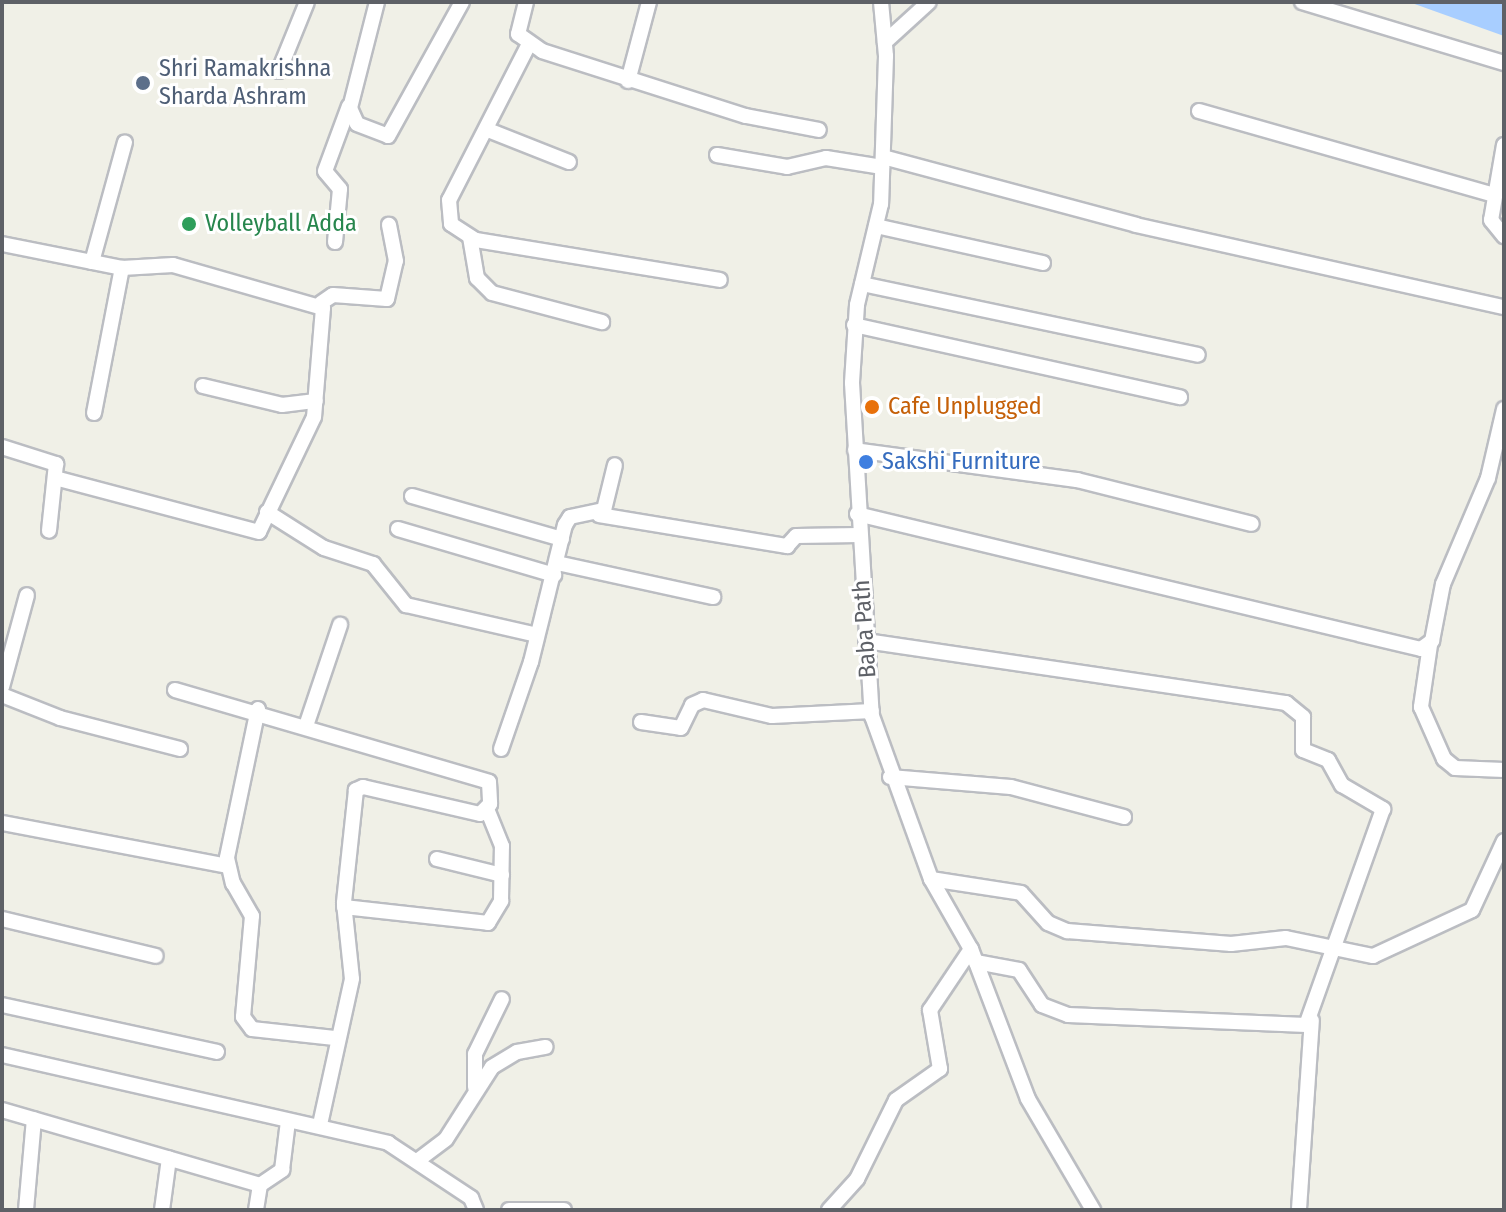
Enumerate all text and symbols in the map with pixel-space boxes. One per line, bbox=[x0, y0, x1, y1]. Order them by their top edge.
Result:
place label: Shri Ramakrishna Sharda Ashram bbox=[159, 55, 331, 111]
marker: Shri Ramakrishna Sharda Ashram bbox=[134, 74, 152, 92]
place label: Volleyball Adda bbox=[205, 210, 357, 238]
marker: Volleyball Adda bbox=[180, 215, 198, 233]
place label: Cafe Unplugged bbox=[888, 393, 1042, 421]
marker: Cafe Unplugged bbox=[863, 398, 881, 416]
place label: Sakshi Furniture bbox=[882, 448, 1041, 476]
marker: Sakshi Furniture bbox=[857, 453, 875, 471]
street label: Baba Path bbox=[847, 579, 883, 679]

